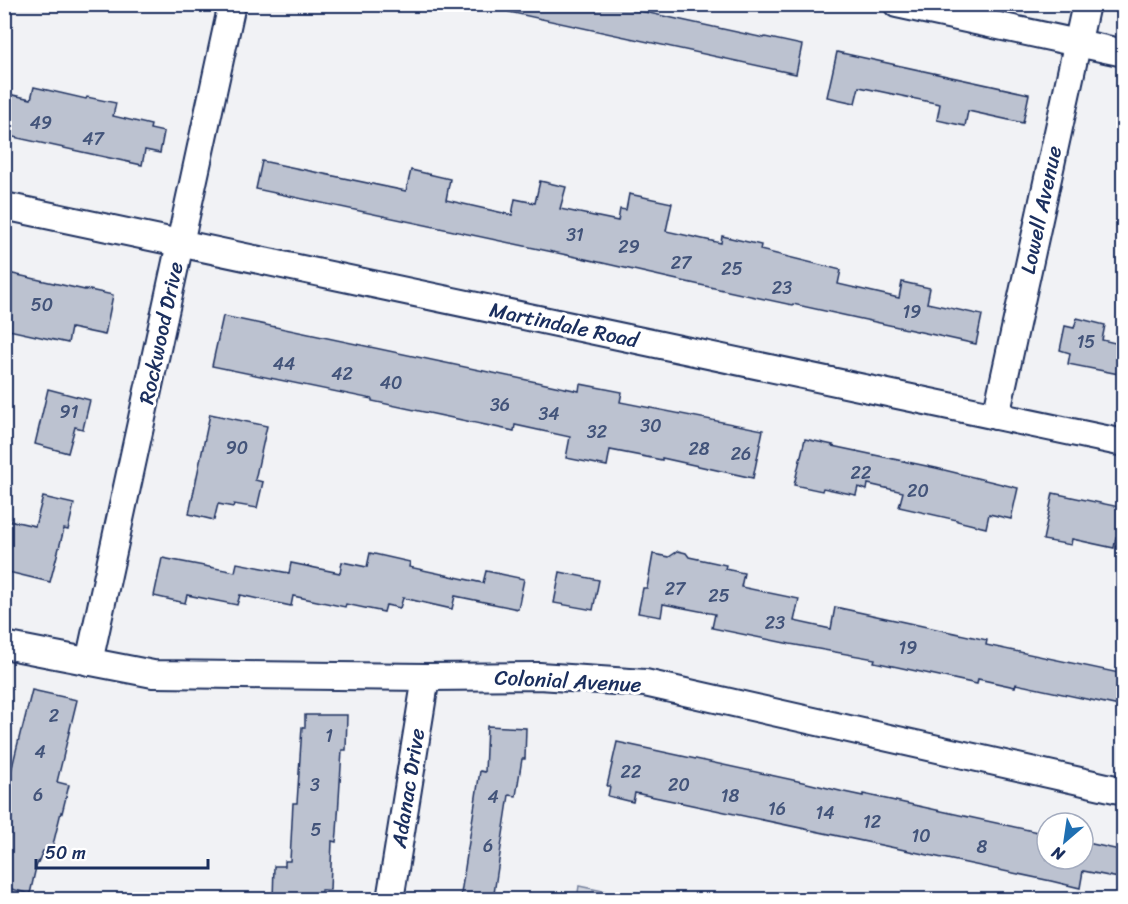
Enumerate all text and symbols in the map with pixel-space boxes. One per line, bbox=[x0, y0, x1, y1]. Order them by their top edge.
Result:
house number: 49 bbox=[30, 107, 52, 139]
house number: 47 bbox=[82, 123, 105, 155]
street label: Lowell Avenue bbox=[1009, 142, 1073, 278]
house number: 31 bbox=[566, 219, 584, 251]
house number: 29 bbox=[618, 231, 640, 263]
house number: 27 bbox=[671, 247, 693, 279]
house number: 25 bbox=[721, 253, 743, 285]
street label: Rockwood Drive bbox=[127, 258, 195, 408]
house number: 23 bbox=[772, 272, 792, 304]
house number: 50 bbox=[31, 289, 53, 321]
street label: Martindale Road bbox=[486, 291, 644, 360]
house number: 19 bbox=[903, 296, 921, 328]
house number: 15 bbox=[1077, 326, 1095, 358]
house number: 44 bbox=[273, 348, 295, 380]
house number: 42 bbox=[331, 358, 353, 390]
house number: 40 bbox=[380, 367, 402, 399]
house number: 36 bbox=[490, 389, 510, 421]
house number: 91 bbox=[60, 396, 79, 428]
house number: 34 bbox=[538, 398, 560, 430]
house number: 30 bbox=[640, 410, 662, 442]
house number: 32 bbox=[587, 416, 607, 448]
house number: 90 bbox=[226, 432, 248, 464]
house number: 28 bbox=[688, 433, 710, 465]
house number: 26 bbox=[731, 438, 751, 470]
house number: 22 bbox=[851, 457, 871, 489]
house number: 20 bbox=[907, 475, 929, 507]
house number: 27 bbox=[665, 573, 687, 605]
house number: 25 bbox=[708, 580, 730, 612]
house number: 23 bbox=[765, 607, 785, 639]
house number: 19 bbox=[899, 632, 917, 664]
street label: Colonial Avenue bbox=[493, 658, 643, 704]
house number: 2 bbox=[49, 700, 59, 732]
house number: 1 bbox=[325, 720, 333, 752]
street label: Adanac Drive bbox=[380, 725, 436, 852]
house number: 4 bbox=[34, 736, 46, 768]
house number: 22 bbox=[621, 756, 641, 788]
house number: 3 bbox=[310, 769, 320, 801]
house number: 20 bbox=[668, 769, 690, 801]
house number: 6 bbox=[33, 779, 43, 811]
house number: 18 bbox=[721, 780, 739, 812]
house number: 4 bbox=[487, 781, 499, 813]
house number: 16 bbox=[768, 793, 786, 825]
house number: 14 bbox=[816, 797, 834, 829]
house number: 12 bbox=[863, 806, 881, 838]
north arrow bbox=[1035, 811, 1095, 871]
house number: 5 bbox=[311, 814, 322, 846]
house number: 10 bbox=[911, 820, 931, 852]
house number: 6 bbox=[483, 830, 493, 862]
house number: 8 bbox=[977, 831, 988, 863]
scale bar bbox=[36, 832, 208, 870]
text: 50 m bbox=[45, 837, 86, 869]
text: N bbox=[1045, 838, 1071, 870]

